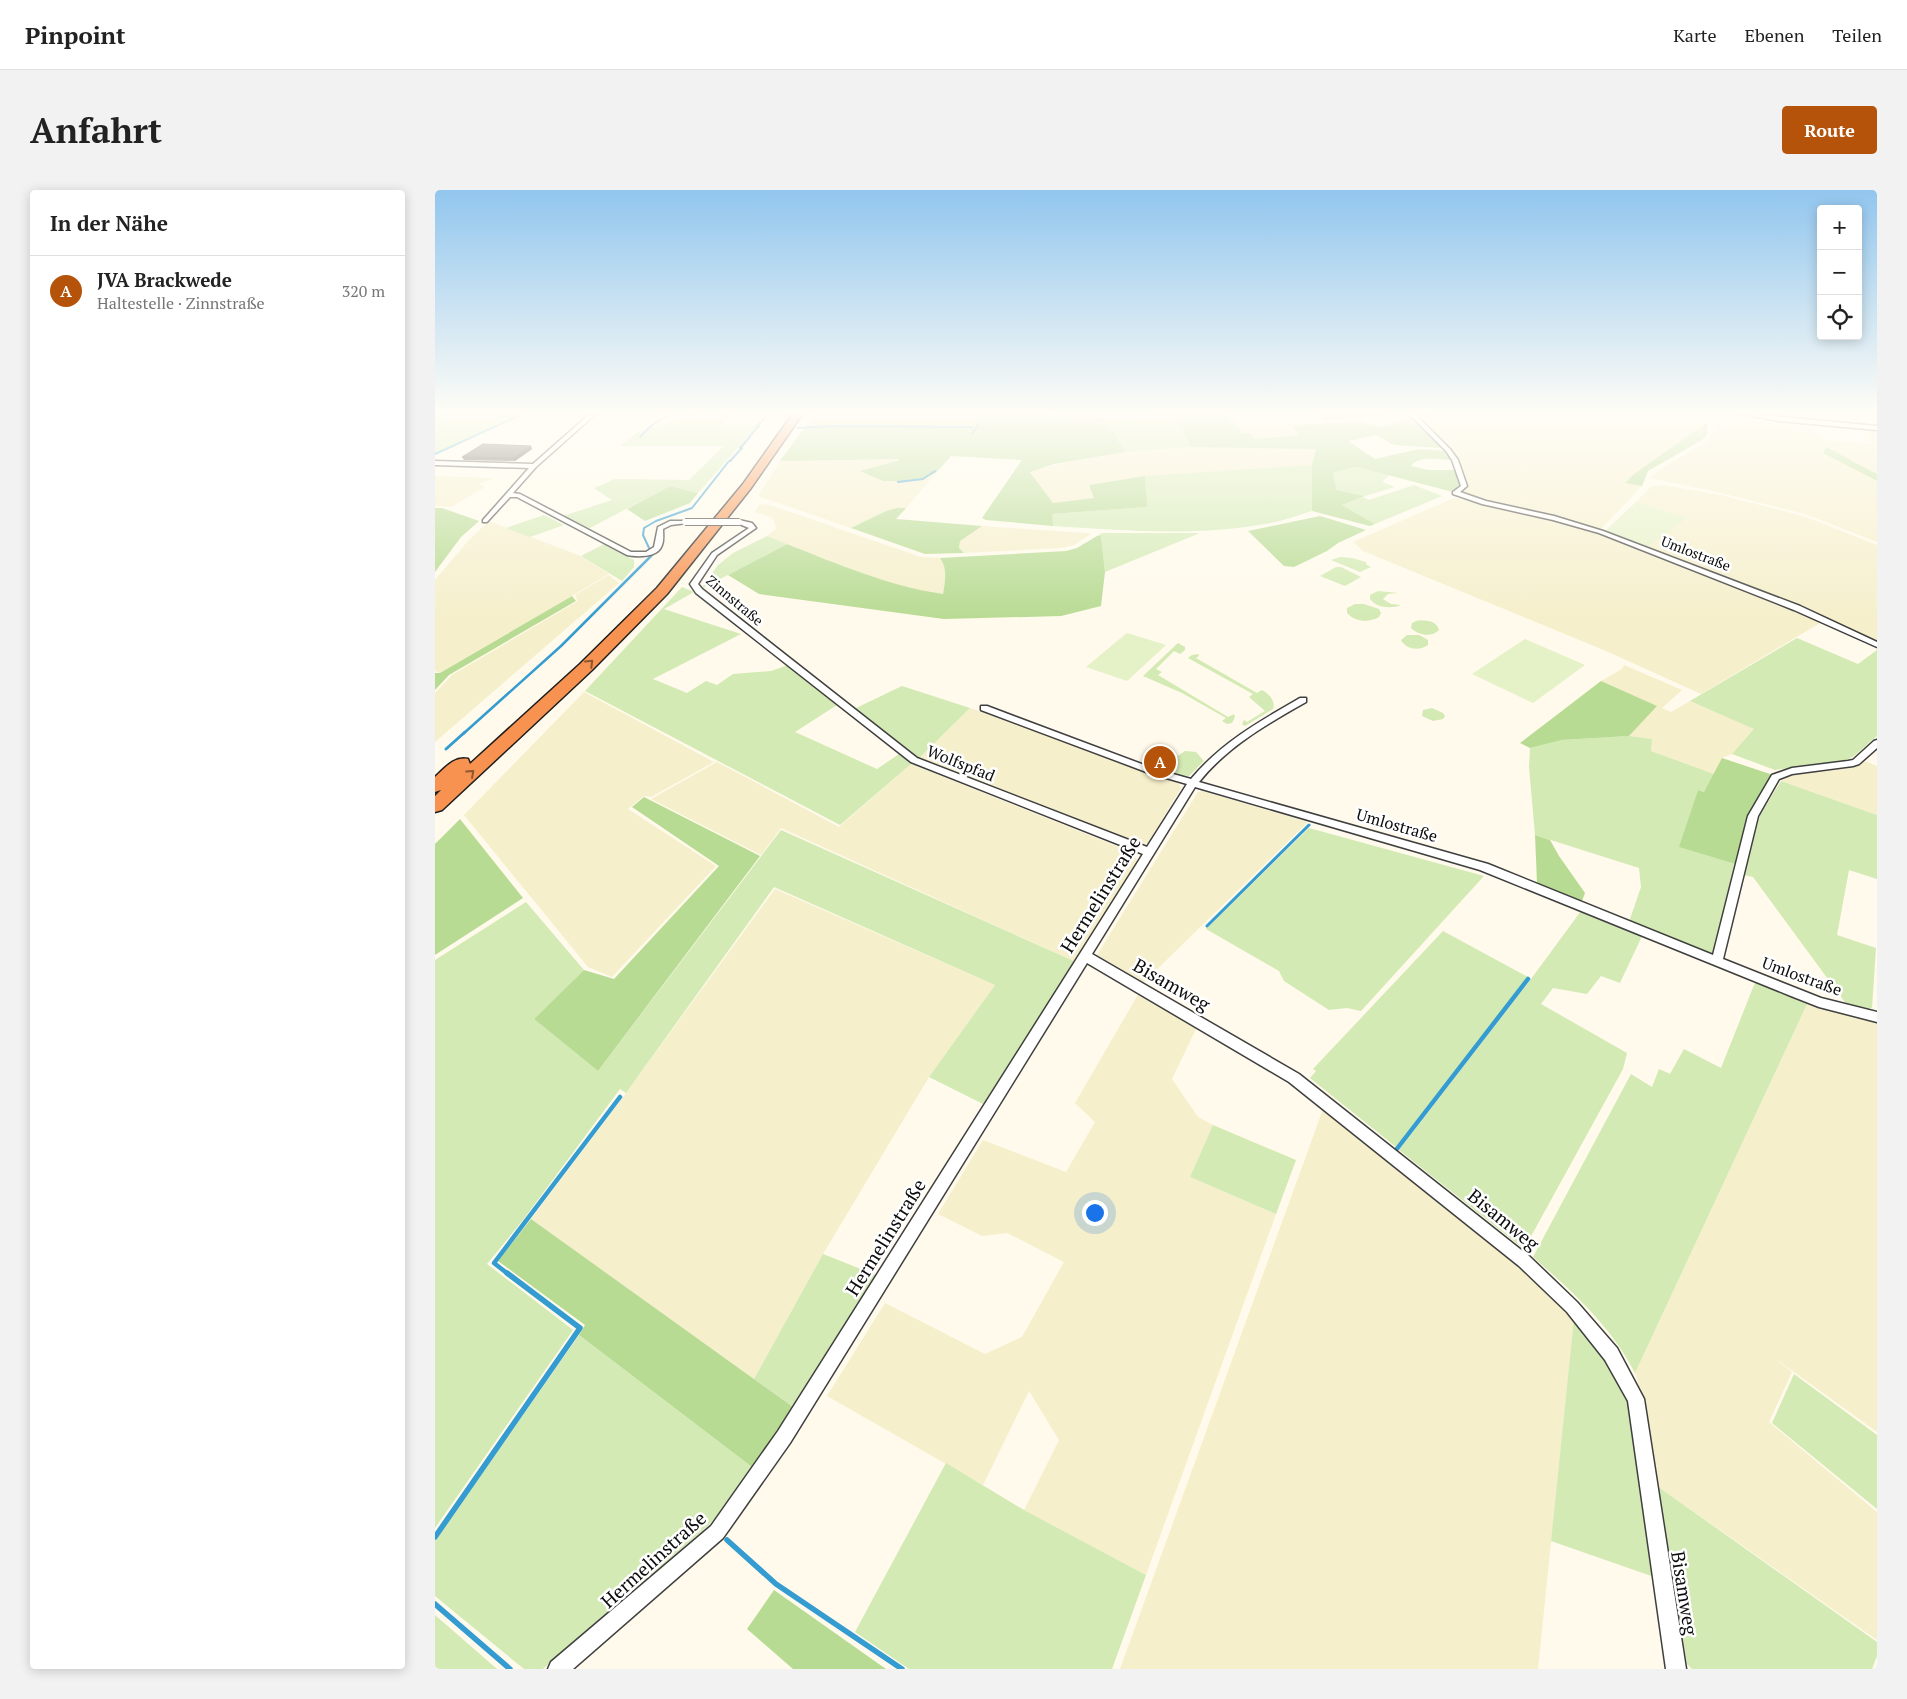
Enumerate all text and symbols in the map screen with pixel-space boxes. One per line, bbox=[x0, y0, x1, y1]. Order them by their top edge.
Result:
text: Pinpoint bbox=[25, 19, 126, 51]
text: Karte bbox=[1673, 23, 1717, 47]
text: Ebenen bbox=[1745, 23, 1804, 47]
text: Teilen bbox=[1832, 23, 1882, 47]
button: Route bbox=[1782, 106, 1877, 154]
text: Anfahrt bbox=[30, 107, 162, 153]
map controls bbox=[1817, 205, 1862, 340]
button: + bbox=[1817, 205, 1862, 250]
text: In der Nähe bbox=[50, 209, 168, 237]
button: − bbox=[1817, 250, 1862, 295]
text: JVA Brackwede bbox=[97, 267, 232, 292]
text: A bbox=[60, 280, 72, 302]
text: 320 m bbox=[342, 280, 385, 302]
text: Haltestelle · Zinnstraße bbox=[97, 292, 265, 314]
button: locate bbox=[1817, 295, 1862, 340]
street label: Umlostraße bbox=[1658, 531, 1734, 575]
street label: Zinnstraße bbox=[702, 571, 768, 629]
one-way arrow bbox=[585, 659, 594, 668]
street label: Wolfspfad bbox=[924, 739, 998, 787]
pin: A bbox=[1144, 743, 1176, 781]
one-way arrow bbox=[466, 770, 475, 779]
street label: Umlostraße bbox=[1354, 803, 1440, 847]
street label: Hermelinstraße bbox=[1054, 831, 1146, 957]
street label: Umlostraße bbox=[1759, 951, 1845, 1001]
street label: Bisamweg bbox=[1129, 952, 1216, 1017]
street label: Hermelinstraße bbox=[839, 1174, 931, 1300]
street label: Bisamweg bbox=[1463, 1183, 1546, 1256]
your location bbox=[1082, 1200, 1108, 1226]
street label: Hermelinstraße bbox=[595, 1505, 711, 1613]
street label: Bisamweg bbox=[1666, 1549, 1704, 1638]

